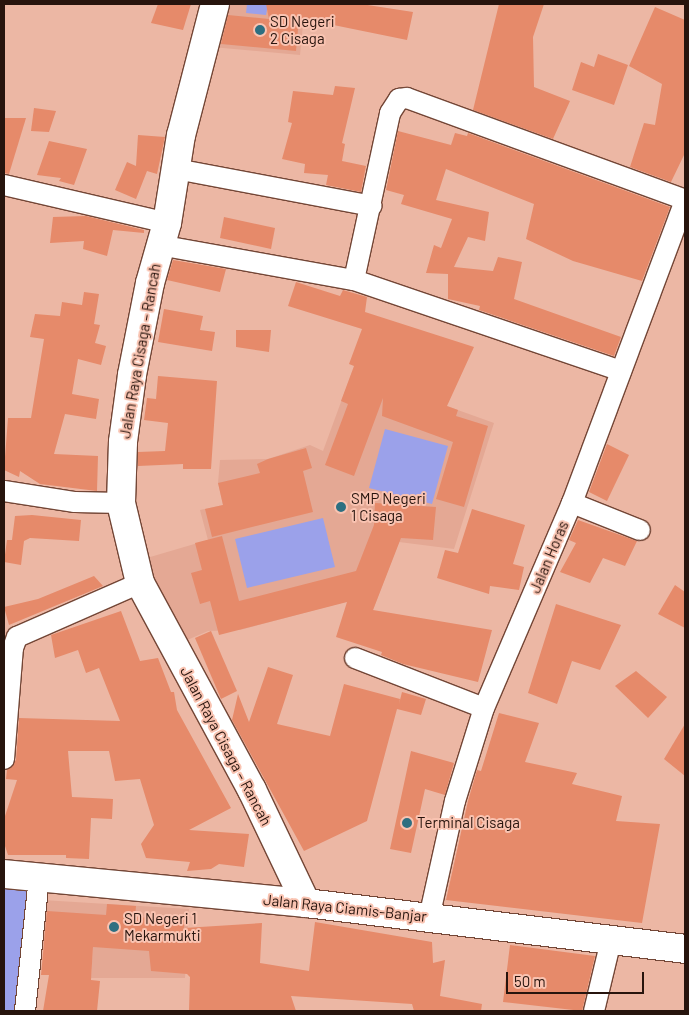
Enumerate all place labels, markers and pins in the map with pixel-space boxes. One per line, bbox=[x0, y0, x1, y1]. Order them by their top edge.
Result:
place label: SD Negeri 2 Cisaga bbox=[270, 12, 334, 47]
marker: SD Negeri 2 Cisaga bbox=[254, 24, 266, 36]
place label: SMP Negeri 1 Cisaga bbox=[351, 489, 426, 524]
marker: SMP Negeri 1 Cisaga bbox=[335, 501, 347, 513]
place label: Terminal Cisaga bbox=[417, 814, 520, 832]
marker: Terminal Cisaga bbox=[401, 817, 413, 829]
place label: SD Negeri 1 Mekarmukti bbox=[124, 909, 200, 944]
marker: SD Negeri 1 Mekarmukti bbox=[108, 921, 120, 933]

